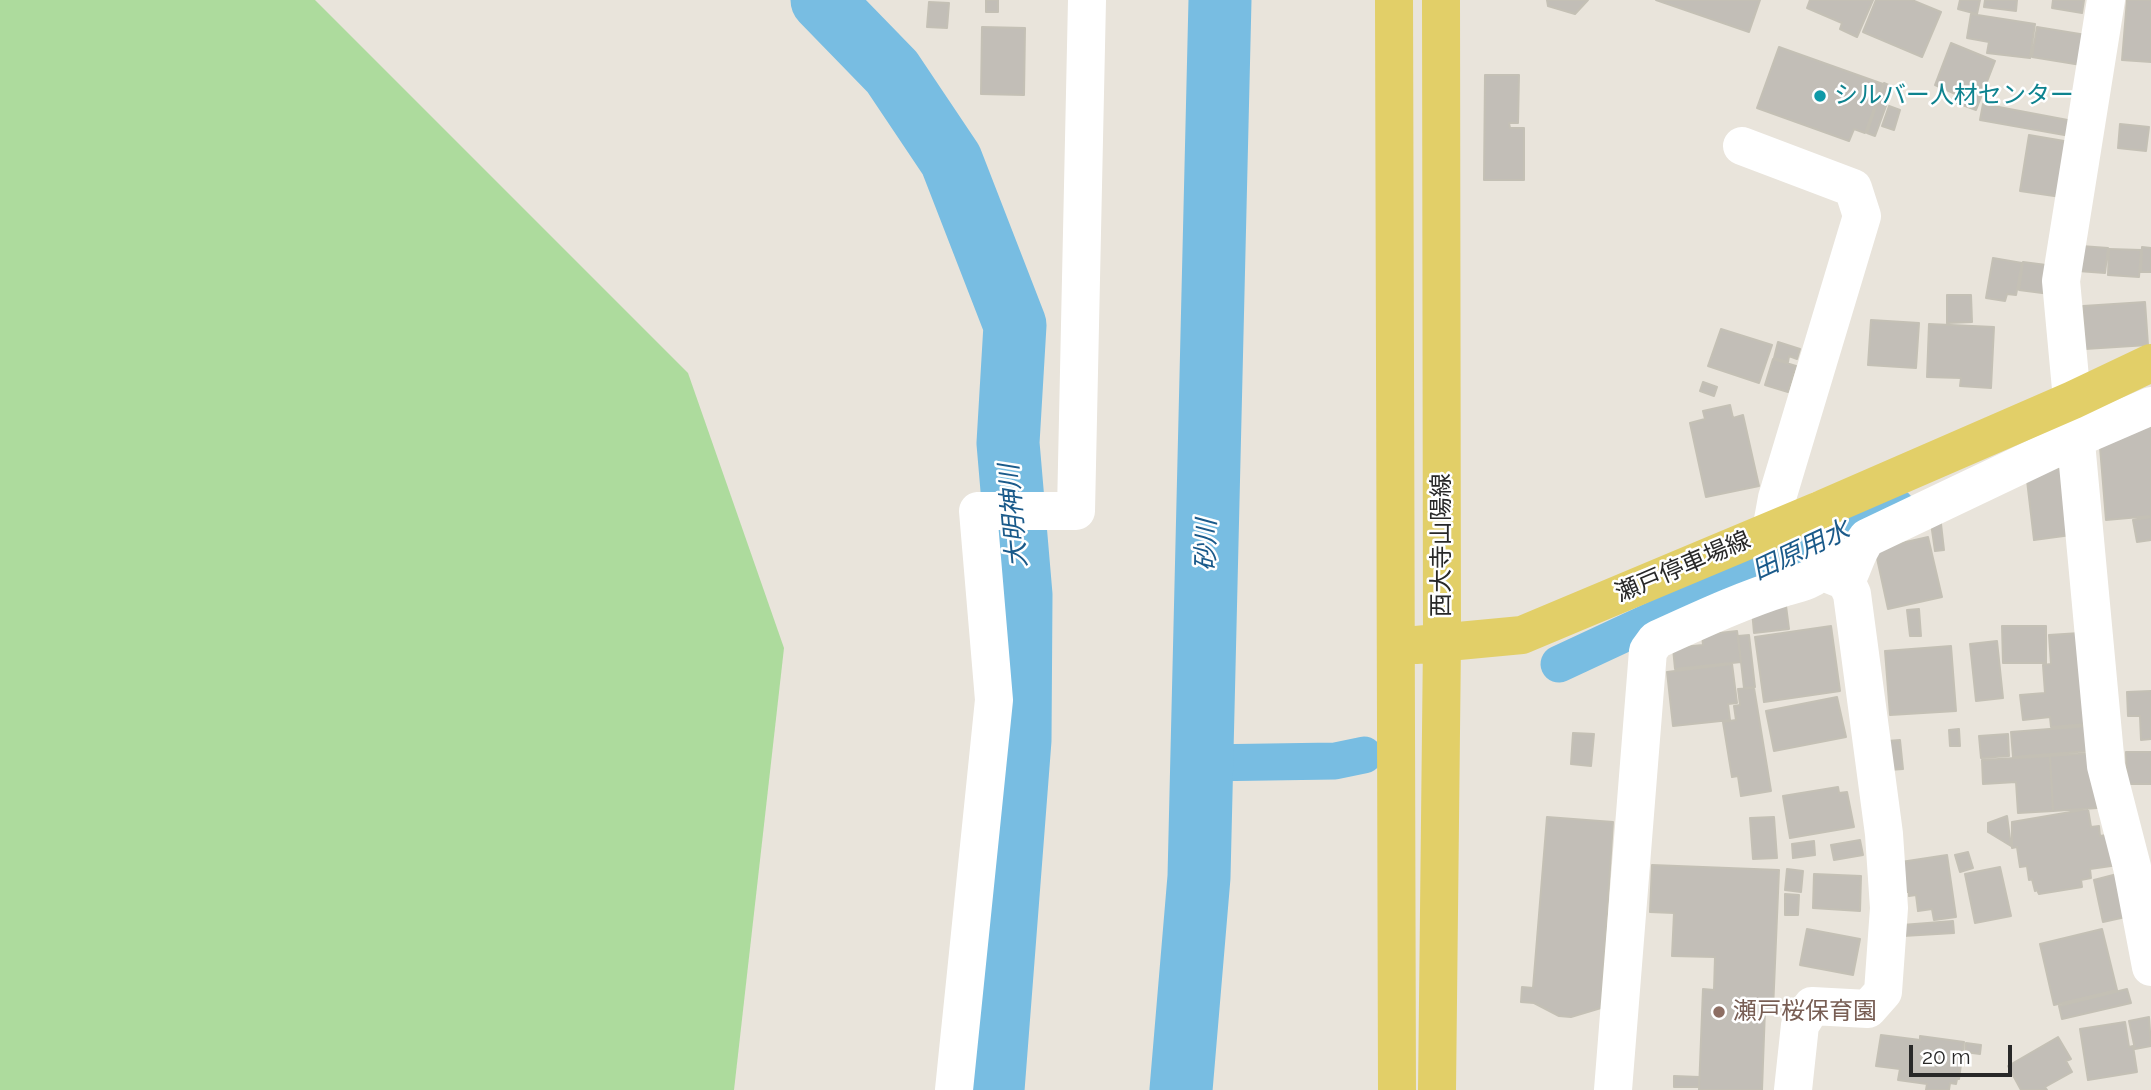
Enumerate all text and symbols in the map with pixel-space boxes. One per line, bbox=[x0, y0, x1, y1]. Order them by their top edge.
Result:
place label: シルバー人材センター bbox=[1834, 82, 2074, 110]
marker: シルバー人材センター bbox=[1812, 88, 1828, 104]
water label: 大明神川 bbox=[994, 463, 1034, 569]
street label: 西大寺山陽線 bbox=[1428, 473, 1456, 617]
water label: 田原用水 bbox=[1747, 515, 1855, 587]
water label: 砂川 bbox=[1191, 519, 1223, 571]
street label: 瀬戸停車場線 bbox=[1611, 526, 1755, 608]
place label: 瀬戸桜保育園 bbox=[1733, 998, 1877, 1026]
marker: 瀬戸桜保育園 bbox=[1711, 1004, 1727, 1020]
scale bar bbox=[1913, 1030, 2016, 1074]
text: 20 m bbox=[1922, 1044, 1970, 1069]

